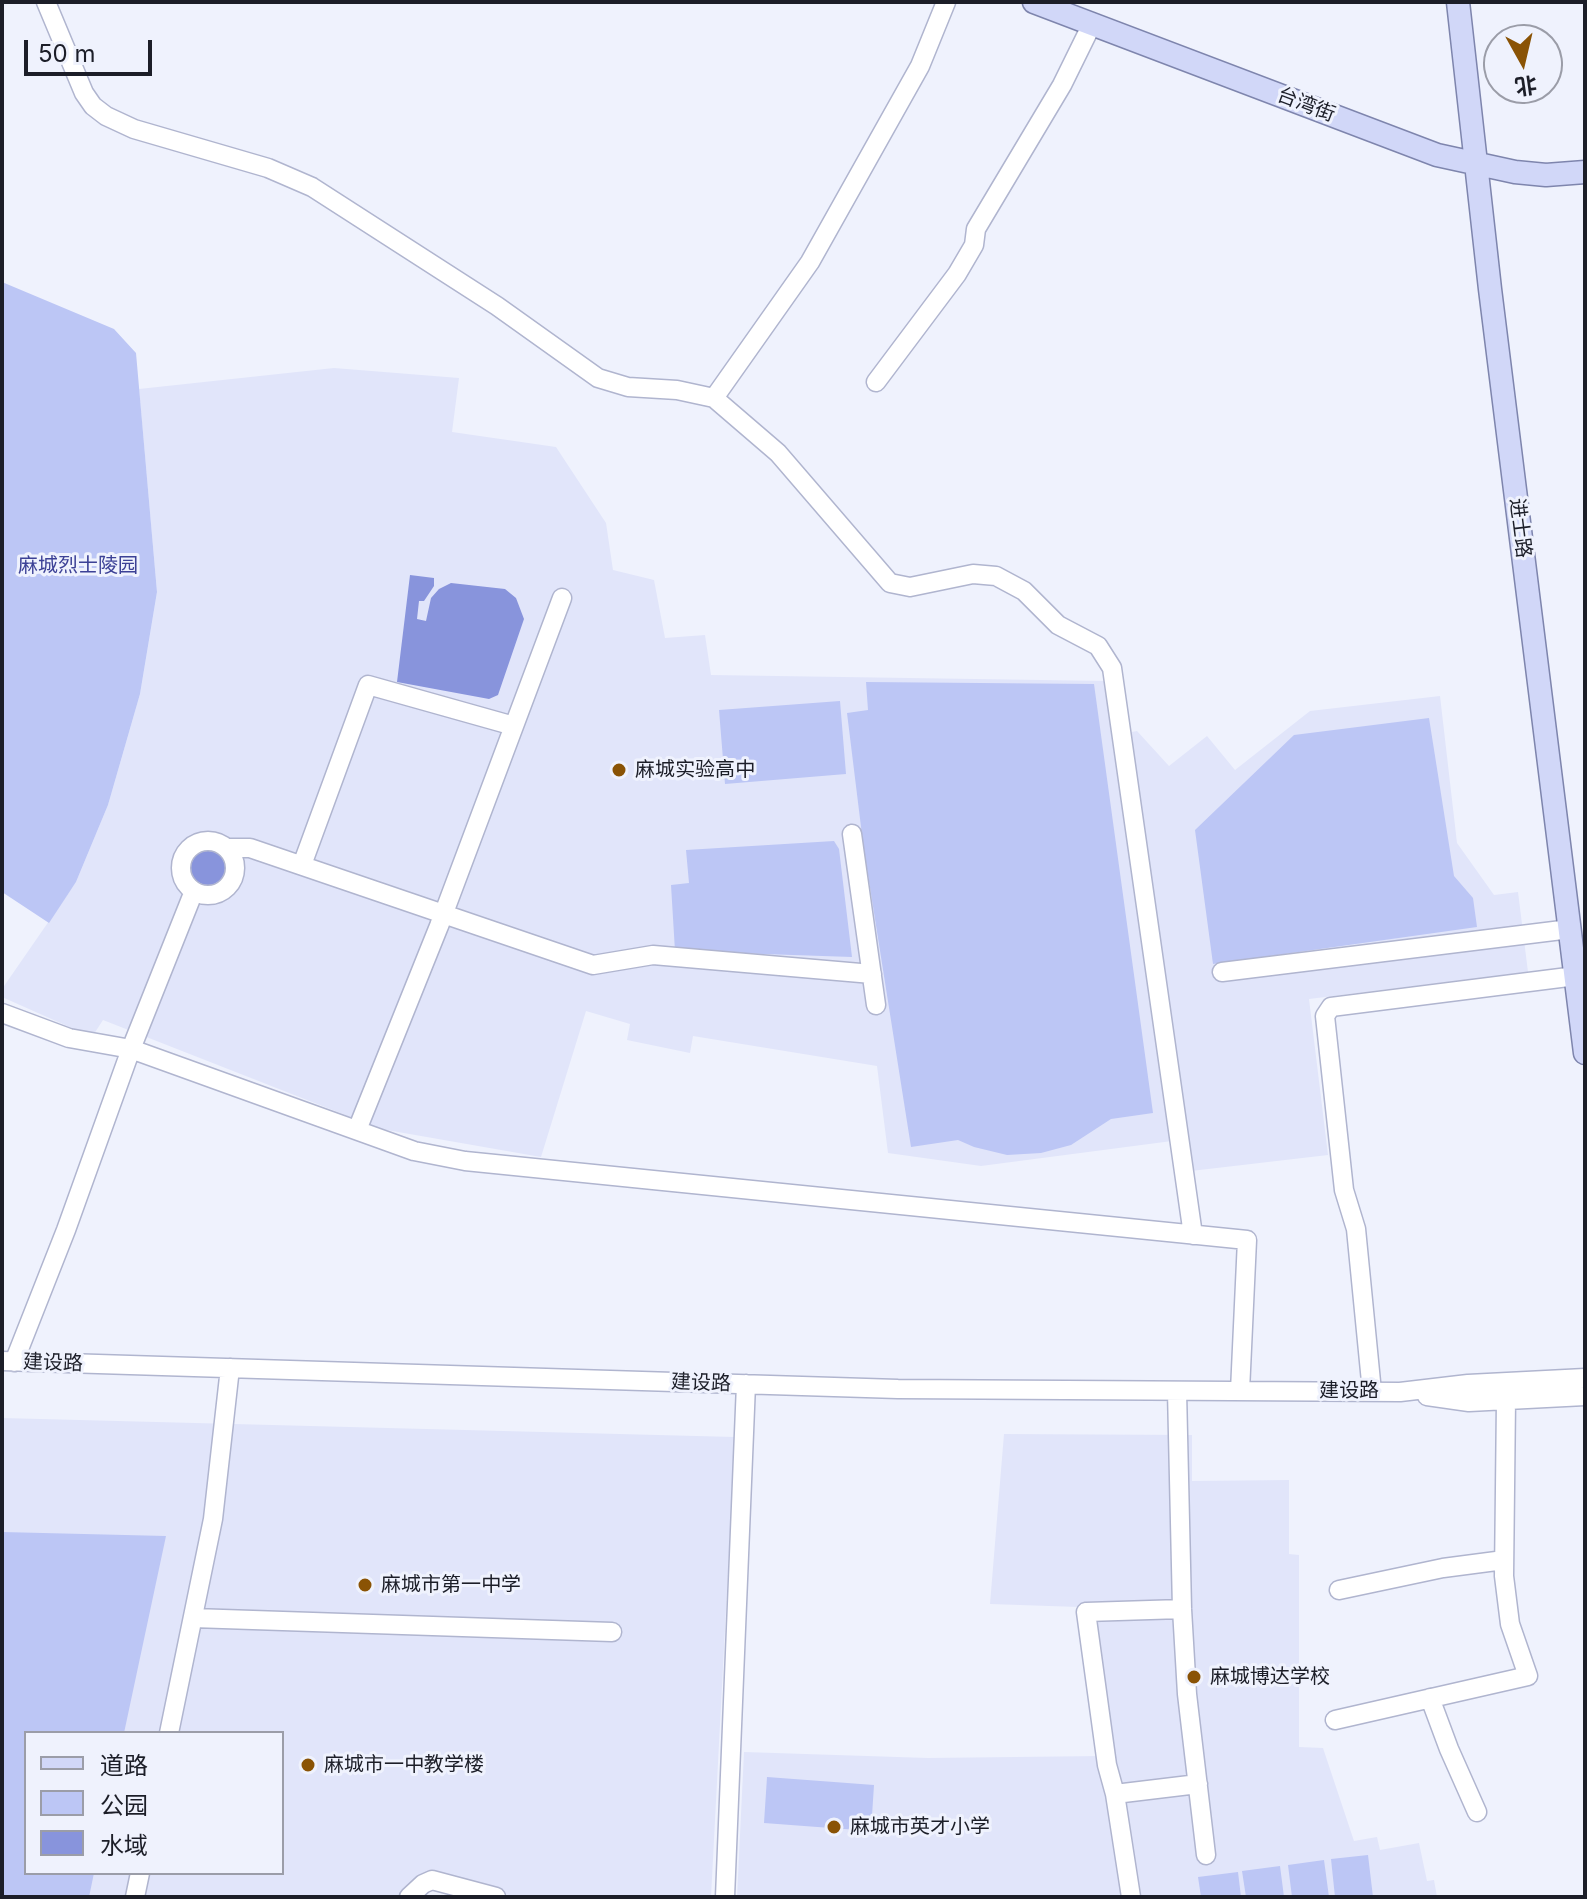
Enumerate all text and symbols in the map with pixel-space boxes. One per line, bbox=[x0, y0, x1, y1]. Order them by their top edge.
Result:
scale bar bbox=[28, 24, 156, 74]
north arrow bbox=[1483, 24, 1563, 104]
text: 50 m bbox=[38, 39, 96, 68]
text: 北 bbox=[1513, 71, 1539, 100]
street label: 台湾街 bbox=[1274, 83, 1338, 127]
street label: 进士路 bbox=[1504, 497, 1536, 559]
park label: 麻城烈士陵园 bbox=[18, 554, 138, 578]
place label: 麻城实验高中 bbox=[635, 758, 755, 782]
marker: 麻城实验高中 bbox=[610, 761, 628, 779]
street label: 建设路 bbox=[23, 1350, 83, 1376]
street label: 建设路 bbox=[671, 1370, 731, 1396]
street label: 建设路 bbox=[1319, 1379, 1379, 1403]
place label: 麻城市第一中学 bbox=[381, 1573, 521, 1597]
marker: 麻城市第一中学 bbox=[356, 1576, 374, 1594]
place label: 麻城博达学校 bbox=[1210, 1665, 1330, 1689]
marker: 麻城博达学校 bbox=[1185, 1668, 1203, 1686]
legend bbox=[24, 1731, 284, 1875]
text: 道路 bbox=[100, 1751, 148, 1780]
place label: 麻城市一中教学楼 bbox=[324, 1753, 484, 1777]
marker: 麻城市一中教学楼 bbox=[299, 1756, 317, 1774]
text: 公园 bbox=[100, 1791, 148, 1820]
place label: 麻城市英才小学 bbox=[850, 1815, 990, 1839]
marker: 麻城市英才小学 bbox=[825, 1818, 843, 1836]
text: 水域 bbox=[100, 1831, 148, 1860]

